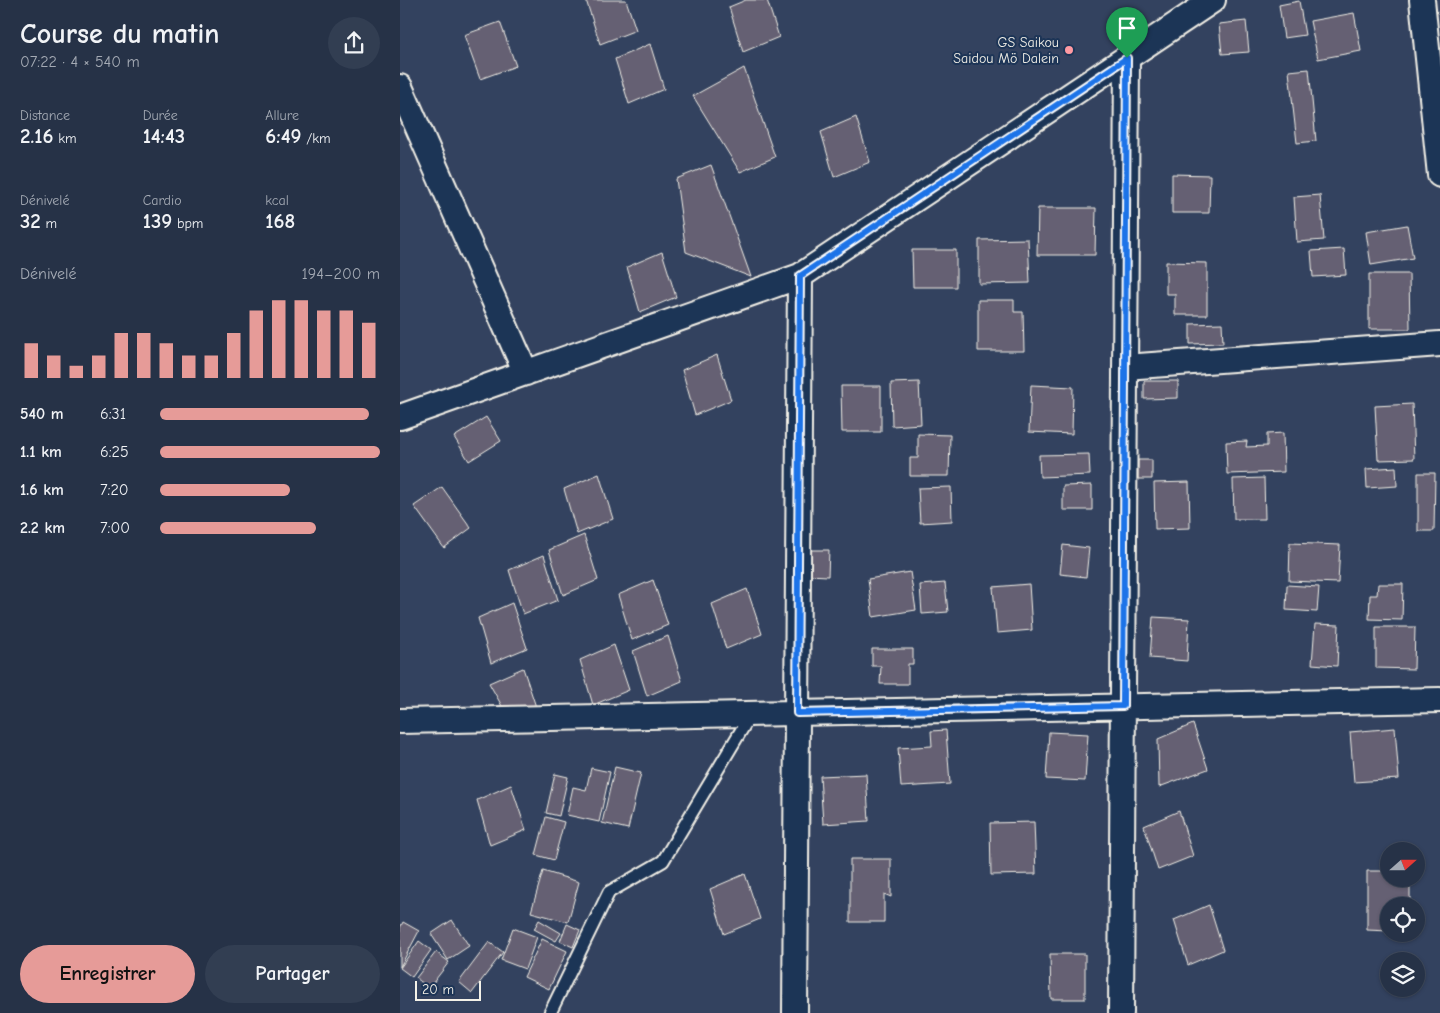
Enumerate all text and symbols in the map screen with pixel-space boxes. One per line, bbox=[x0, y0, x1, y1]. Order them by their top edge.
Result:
pin bbox=[1106, 7, 1148, 58]
icon: arrive bbox=[1113, 14, 1141, 42]
button: share bbox=[328, 17, 380, 69]
text: Course du matin bbox=[20, 18, 220, 50]
place label: GS Saikou Saidou Mö Dalein bbox=[953, 34, 1059, 67]
marker: GS Saikou Saidou Mö Dalein bbox=[1063, 44, 1075, 56]
text: 07:22 · 4 × 540 m bbox=[20, 53, 140, 71]
text: Distance bbox=[20, 107, 70, 124]
text: Durée bbox=[143, 107, 178, 124]
text: Allure bbox=[265, 107, 299, 124]
text: 2.16 bbox=[20, 124, 54, 148]
text: 14:43 bbox=[143, 124, 185, 148]
text: 6:49 bbox=[265, 124, 302, 148]
text: km bbox=[54, 130, 77, 147]
text: /km bbox=[302, 130, 331, 147]
text: Dénivelé bbox=[20, 192, 69, 209]
text: Cardio bbox=[143, 192, 182, 209]
text: kcal bbox=[265, 192, 289, 209]
text: 32 bbox=[20, 209, 41, 233]
text: 139 bbox=[143, 209, 172, 233]
text: 168 bbox=[265, 209, 295, 233]
text: m bbox=[41, 215, 57, 232]
text: bpm bbox=[172, 215, 203, 232]
text: Dénivelé bbox=[20, 265, 76, 283]
text: 194–200 m bbox=[301, 265, 380, 283]
text: 540 m bbox=[20, 405, 64, 423]
text: 6:31 bbox=[100, 405, 126, 423]
text: 1.1 km bbox=[20, 443, 62, 461]
text: 6:25 bbox=[100, 443, 129, 461]
text: 1.6 km bbox=[20, 481, 64, 499]
text: 7:20 bbox=[100, 481, 129, 499]
text: 2.2 km bbox=[20, 519, 65, 537]
text: 7:00 bbox=[100, 519, 130, 537]
north arrow bbox=[1380, 842, 1425, 888]
map controls bbox=[1380, 842, 1425, 997]
button: locate bbox=[1380, 897, 1425, 942]
button: Enregistrer bbox=[20, 945, 195, 1003]
button: Partager bbox=[205, 945, 380, 1003]
button: layers bbox=[1380, 952, 1425, 997]
scale bar bbox=[415, 978, 481, 1001]
text: 20 m bbox=[422, 981, 454, 998]

